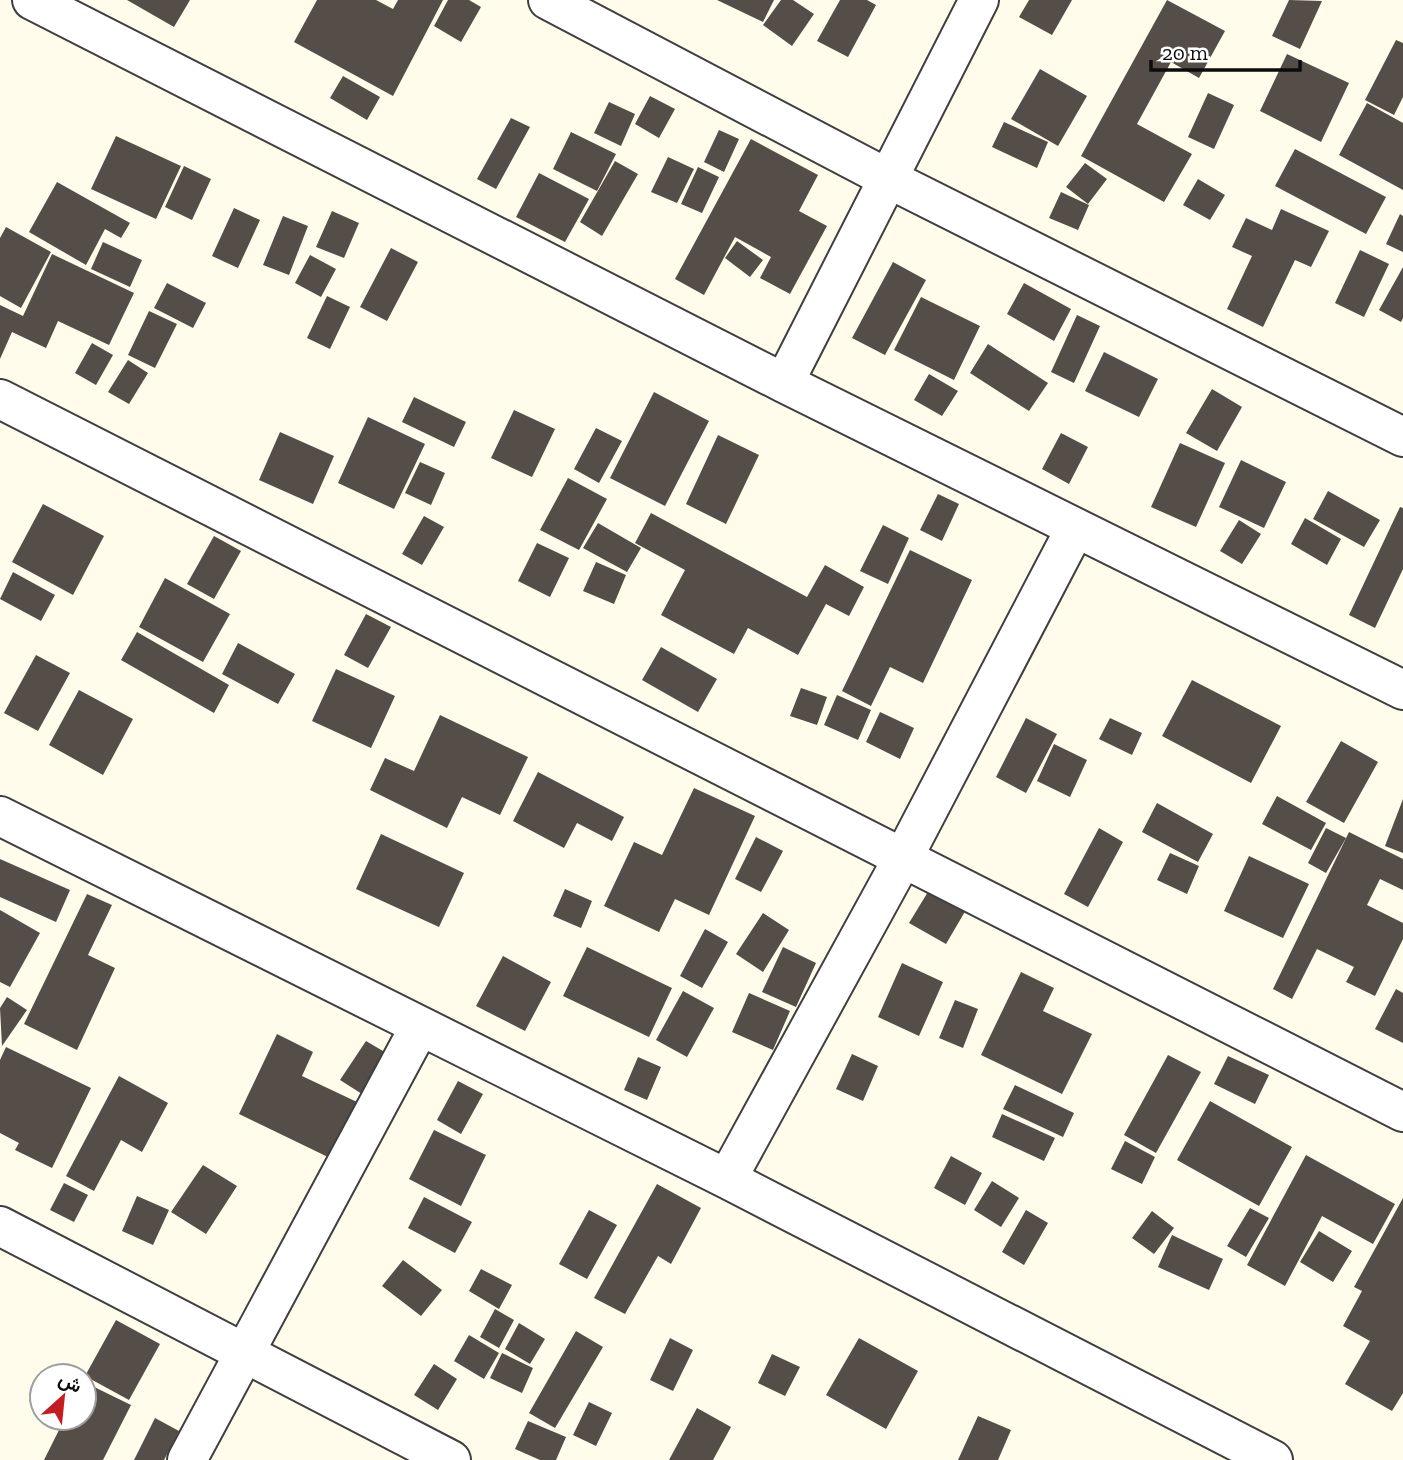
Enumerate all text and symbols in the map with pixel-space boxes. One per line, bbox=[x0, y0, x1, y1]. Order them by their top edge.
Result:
scale bar bbox=[1151, 28, 1300, 72]
text: 20 m bbox=[1162, 40, 1208, 65]
north arrow bbox=[28, 1362, 98, 1432]
text: ش bbox=[55, 1367, 86, 1398]

